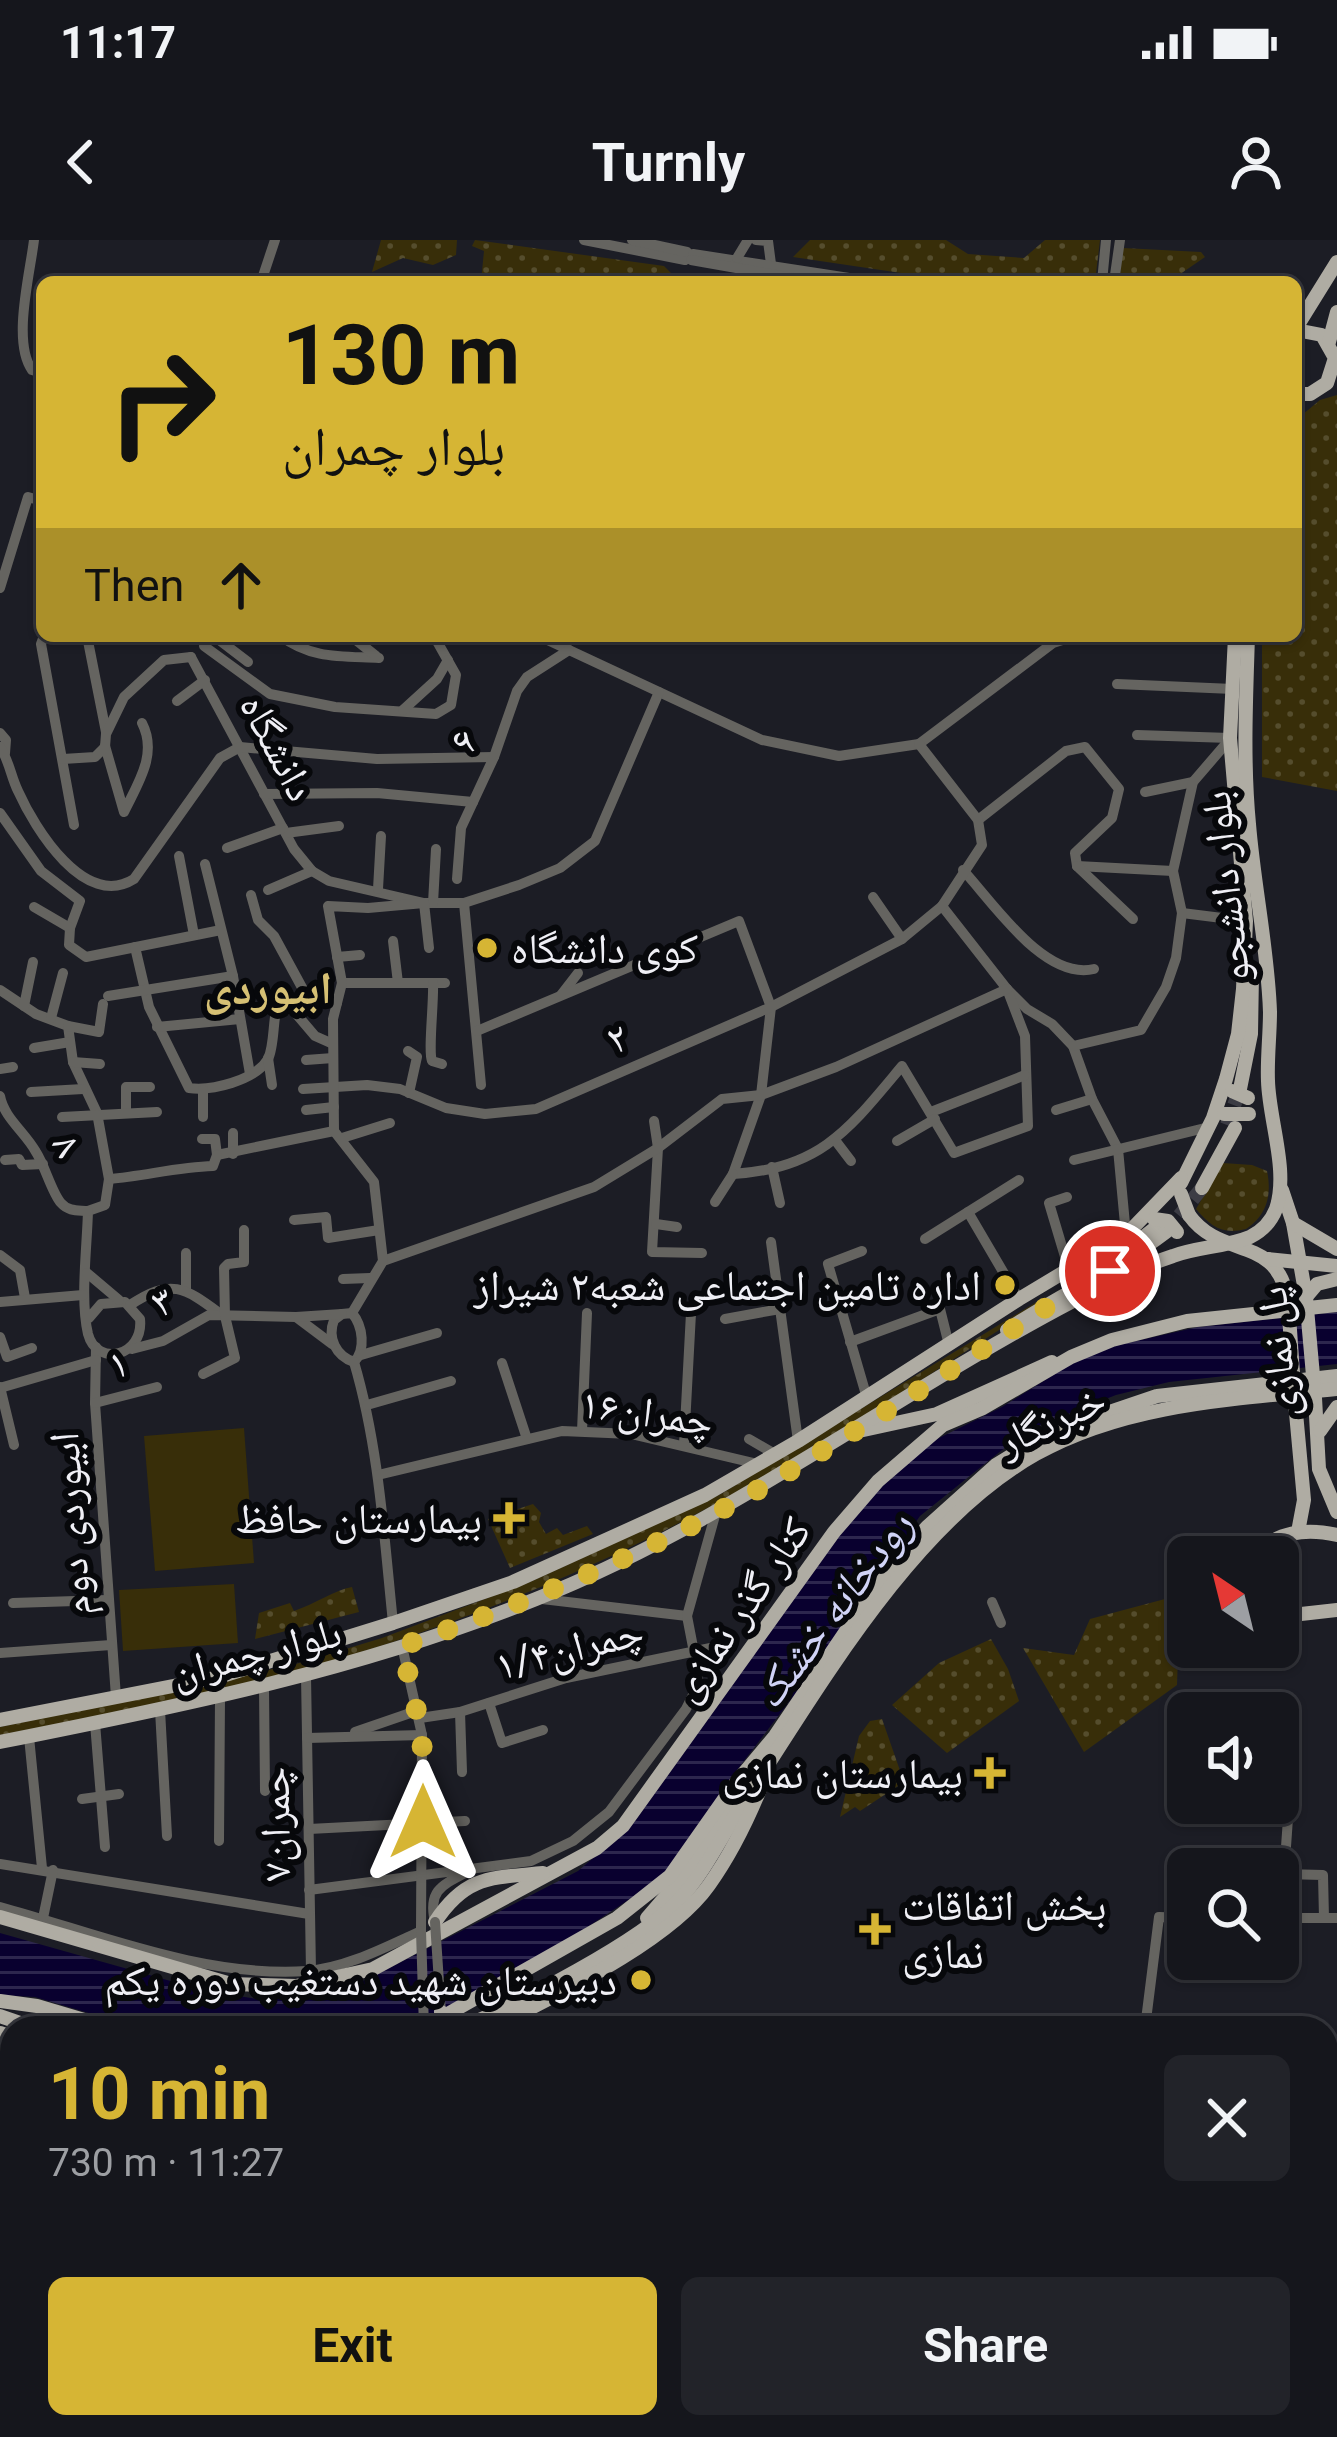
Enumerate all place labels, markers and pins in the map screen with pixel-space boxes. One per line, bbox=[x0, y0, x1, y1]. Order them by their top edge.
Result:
place label: کوی دانشگاه bbox=[511, 924, 698, 974]
marker: کوی دانشگاه bbox=[474, 935, 500, 961]
pin bbox=[1059, 1220, 1161, 1322]
place label: اداره تامین اجتماعی شعبه۲ شیراز bbox=[473, 1261, 981, 1311]
marker: اداره تامین اجتماعی شعبه۲ شیراز bbox=[992, 1272, 1018, 1298]
place label: بیمارستان حافظ bbox=[235, 1494, 482, 1544]
marker: بیمارستان حافظ bbox=[493, 1502, 525, 1534]
place label: بیمارستان نمازی bbox=[722, 1749, 963, 1799]
marker: بیمارستان نمازی bbox=[974, 1757, 1006, 1789]
place label: بخش اتفاقات نمازی bbox=[902, 1881, 1107, 1979]
marker: بخش اتفاقات نمازی bbox=[859, 1913, 891, 1945]
place label: دبیرستان شهید دستغیب دوره یکم bbox=[104, 1956, 617, 2008]
marker: دبیرستان شهید دستغیب دوره یکم bbox=[628, 1967, 654, 1993]

